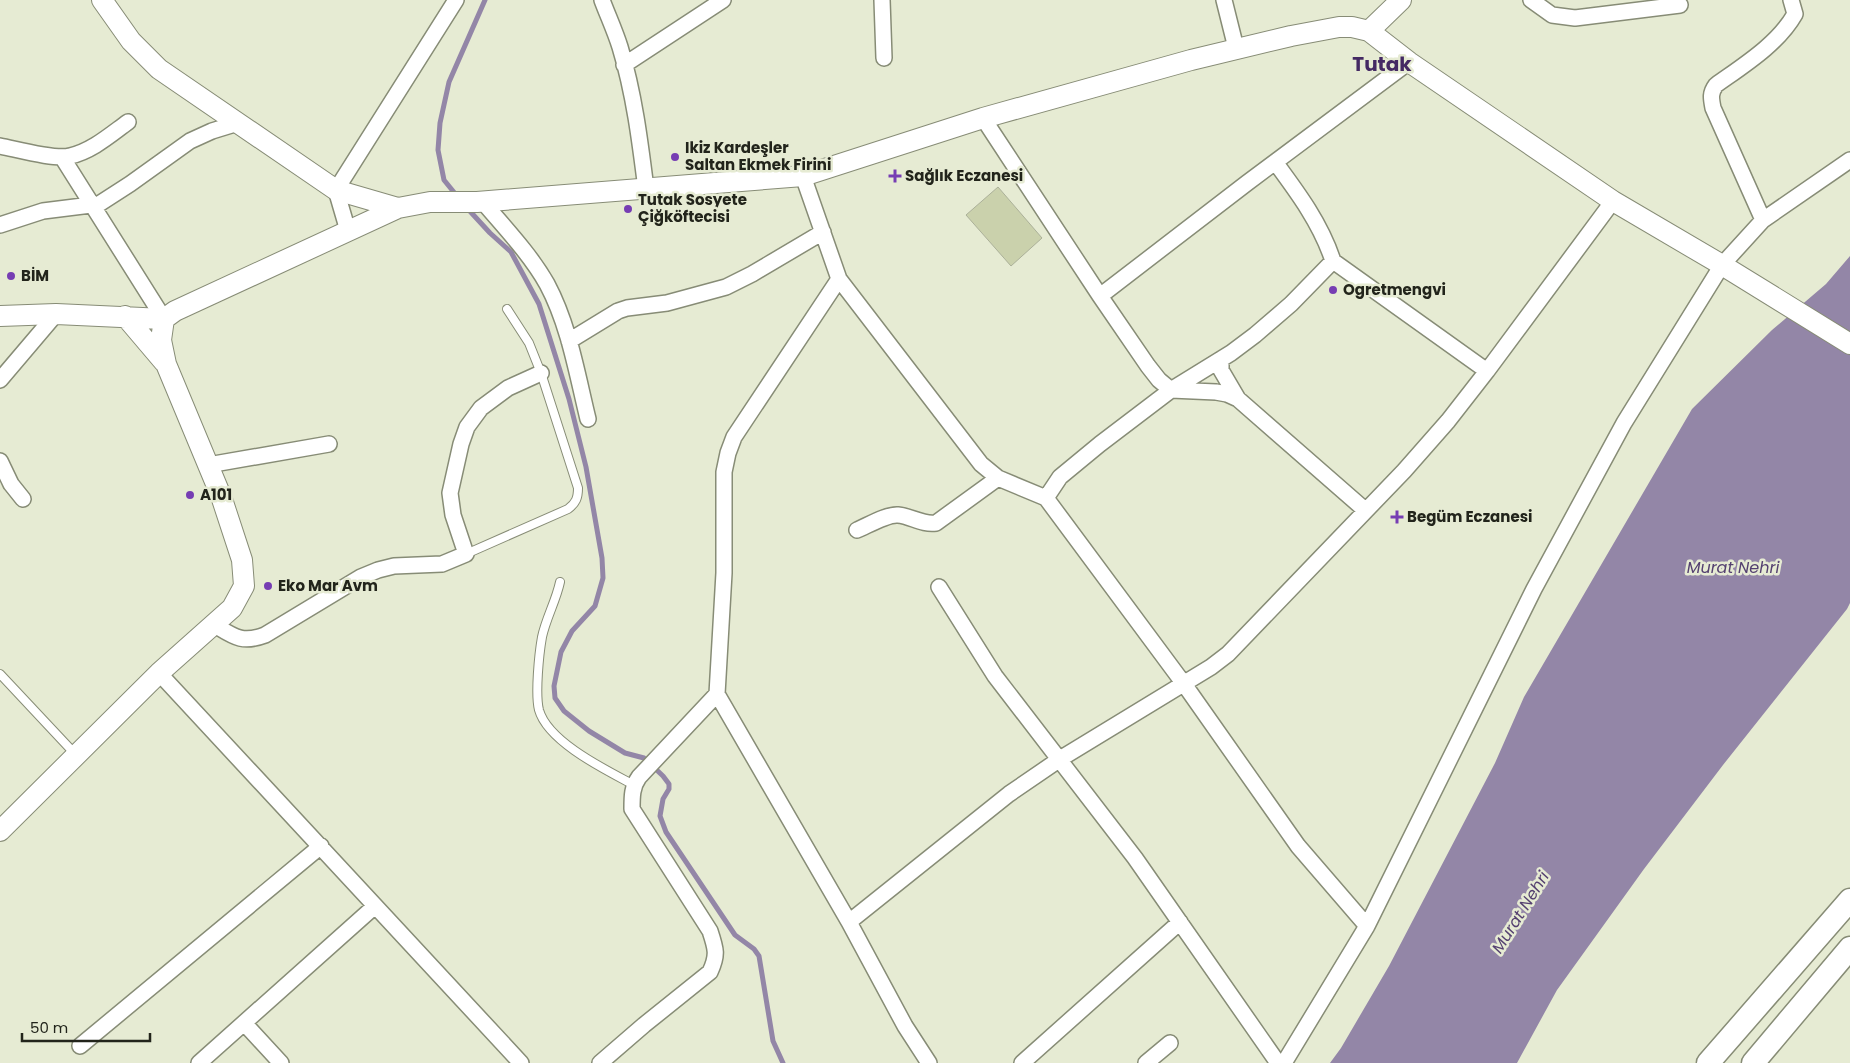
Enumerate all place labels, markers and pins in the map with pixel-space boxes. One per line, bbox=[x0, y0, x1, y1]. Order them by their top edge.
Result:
place label: Ikiz Kardeşler Saltan Ekmek Firini bbox=[685, 137, 831, 175]
marker: Ikiz Kardeşler Saltan Ekmek Firini bbox=[669, 151, 681, 163]
place label: Sağlık Eczanesi bbox=[905, 165, 1023, 186]
marker: Sağlık Eczanesi bbox=[889, 170, 901, 182]
place label: Tutak Sosyete Çiğköftecisi bbox=[638, 189, 747, 227]
marker: Tutak Sosyete Çiğköftecisi bbox=[622, 203, 634, 215]
place label: BİM bbox=[21, 265, 49, 286]
marker: BİM bbox=[5, 270, 17, 282]
place label: Ogretmengvi bbox=[1343, 279, 1446, 300]
marker: Ogretmengvi bbox=[1327, 284, 1339, 296]
place label: A101 bbox=[200, 484, 232, 505]
marker: A101 bbox=[184, 489, 196, 501]
place label: Begüm Eczanesi bbox=[1407, 506, 1532, 527]
marker: Begüm Eczanesi bbox=[1391, 511, 1403, 523]
place label: Eko Mar Avm bbox=[278, 575, 378, 596]
marker: Eko Mar Avm bbox=[262, 580, 274, 592]

